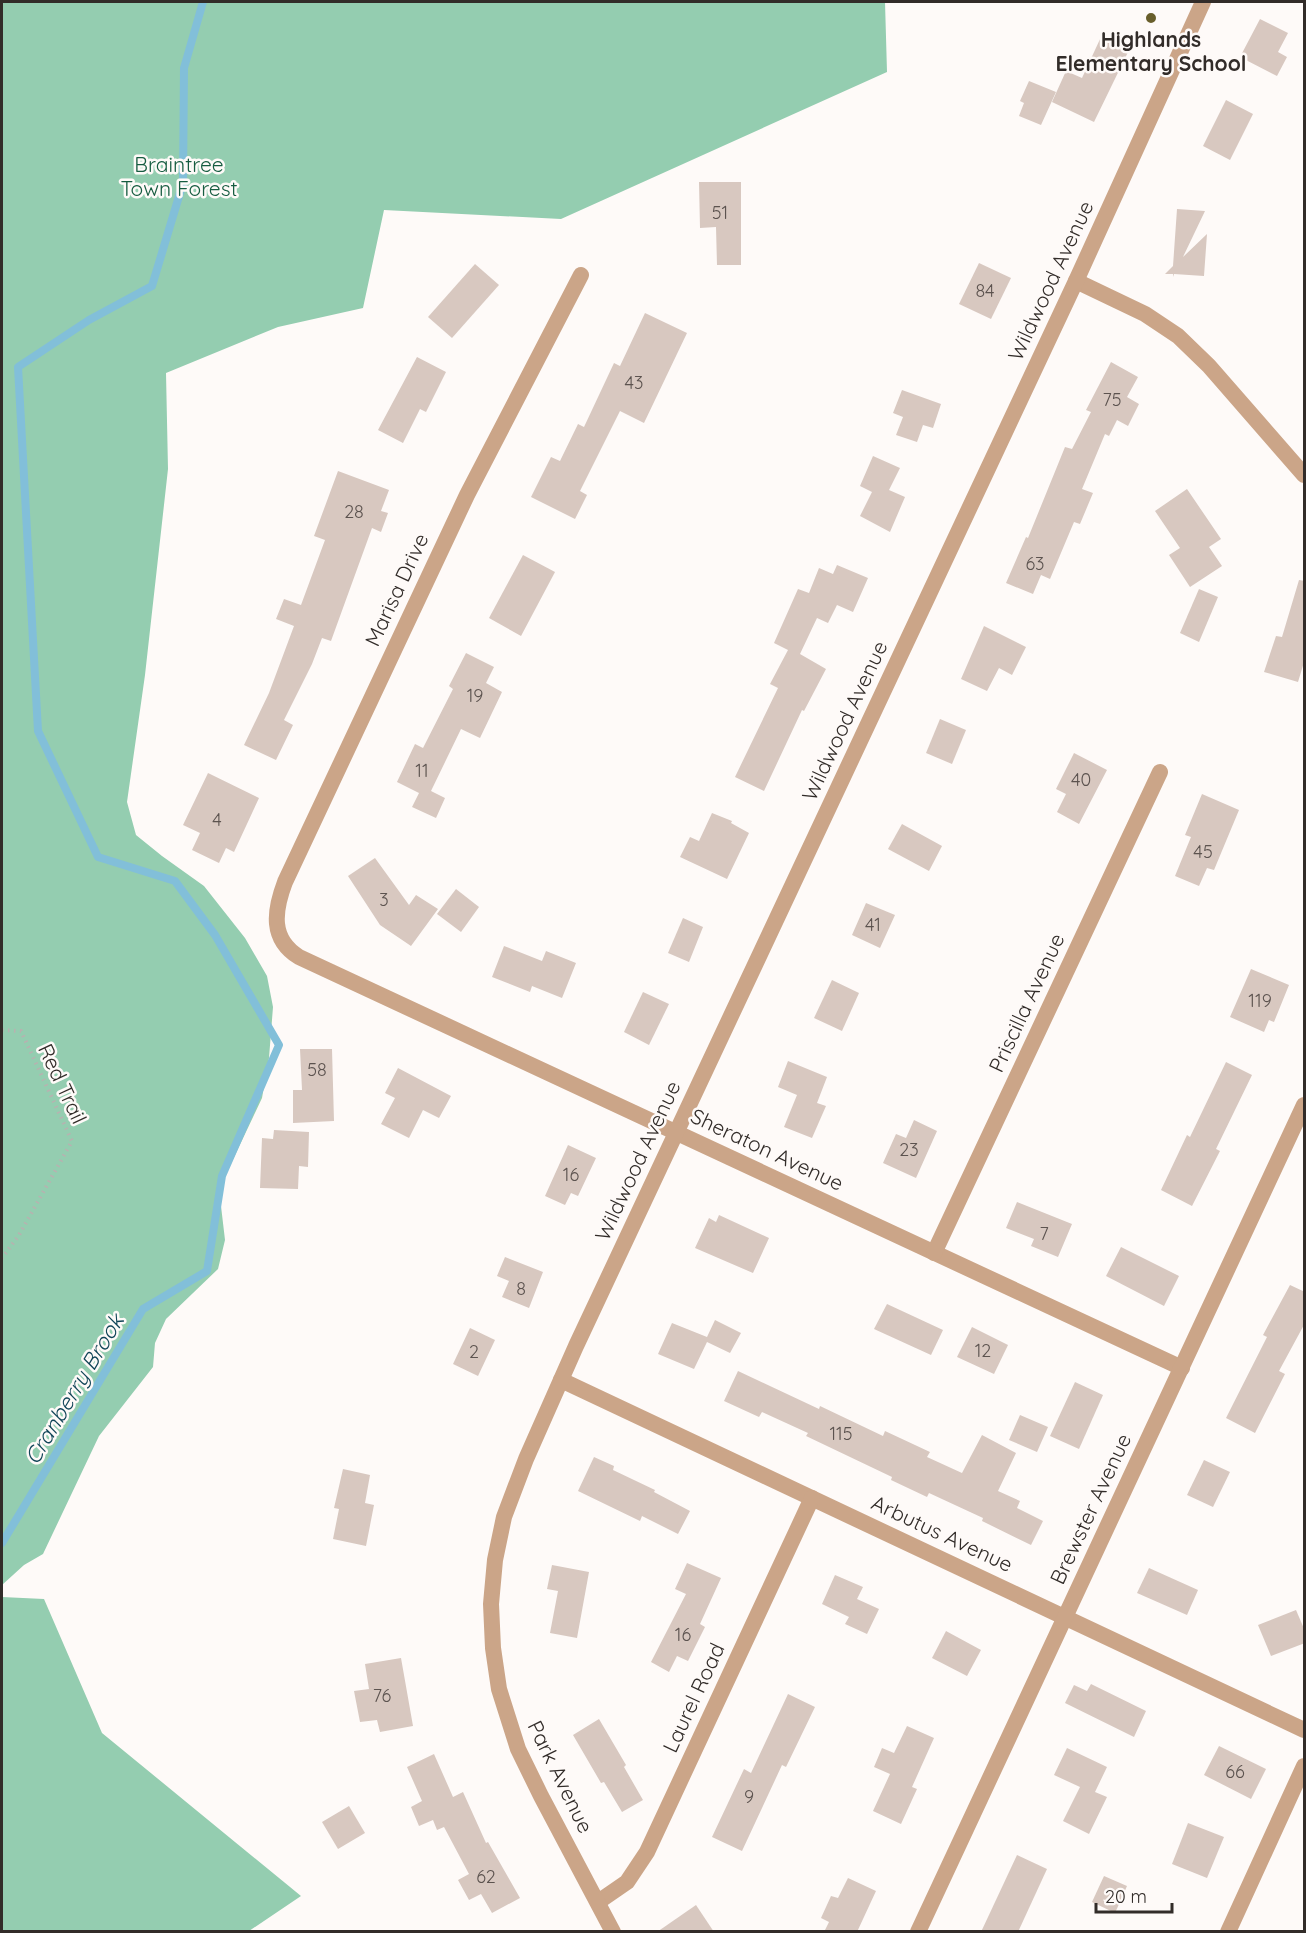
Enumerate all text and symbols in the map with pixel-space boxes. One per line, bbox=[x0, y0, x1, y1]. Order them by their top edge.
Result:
marker: Highlands Elementary School bbox=[1144, 11, 1158, 25]
place label: Highlands Elementary School bbox=[1056, 26, 1246, 76]
park label: Braintree Town Forest bbox=[120, 151, 238, 201]
street label: Wildwood Avenue bbox=[1002, 196, 1099, 365]
house number: 51 bbox=[712, 201, 728, 224]
house number: 84 bbox=[975, 279, 995, 302]
house number: 43 bbox=[625, 371, 643, 394]
house number: 75 bbox=[1102, 388, 1122, 411]
house number: 28 bbox=[344, 500, 364, 523]
street label: Marisa Drive bbox=[359, 529, 434, 650]
house number: 63 bbox=[1025, 552, 1045, 575]
street label: Wildwood Avenue bbox=[796, 636, 893, 805]
house number: 19 bbox=[467, 684, 483, 707]
house number: 11 bbox=[415, 759, 429, 782]
house number: 40 bbox=[1071, 768, 1091, 791]
house number: 4 bbox=[212, 808, 222, 831]
house number: 45 bbox=[1193, 840, 1213, 863]
house number: 3 bbox=[379, 888, 389, 911]
house number: 41 bbox=[865, 913, 881, 936]
street label: Priscilla Avenue bbox=[983, 929, 1070, 1076]
house number: 119 bbox=[1248, 989, 1272, 1012]
street label: Red Trail bbox=[33, 1039, 93, 1128]
house number: 58 bbox=[307, 1058, 327, 1081]
street label: Wildwood Avenue bbox=[589, 1076, 686, 1245]
street label: Sheraton Avenue bbox=[687, 1102, 848, 1196]
house number: 23 bbox=[899, 1138, 919, 1161]
house number: 16 bbox=[563, 1163, 579, 1186]
house number: 7 bbox=[1039, 1222, 1049, 1245]
house number: 8 bbox=[516, 1277, 526, 1300]
water label: Cranberry Brook bbox=[18, 1307, 131, 1469]
house number: 12 bbox=[975, 1339, 991, 1362]
house number: 2 bbox=[469, 1340, 479, 1363]
house number: 115 bbox=[829, 1422, 853, 1445]
street label: Brewster Avenue bbox=[1044, 1429, 1136, 1588]
street label: Arbutus Avenue bbox=[868, 1489, 1017, 1577]
house number: 16 bbox=[675, 1623, 691, 1646]
street label: Laurel Road bbox=[656, 1639, 730, 1756]
house number: 76 bbox=[373, 1684, 391, 1707]
street label: Park Avenue bbox=[522, 1716, 599, 1837]
house number: 66 bbox=[1225, 1760, 1245, 1783]
house number: 9 bbox=[744, 1785, 754, 1808]
house number: 62 bbox=[476, 1865, 496, 1888]
scale bar bbox=[1096, 1876, 1172, 1914]
text: 20 m bbox=[1105, 1885, 1147, 1908]

